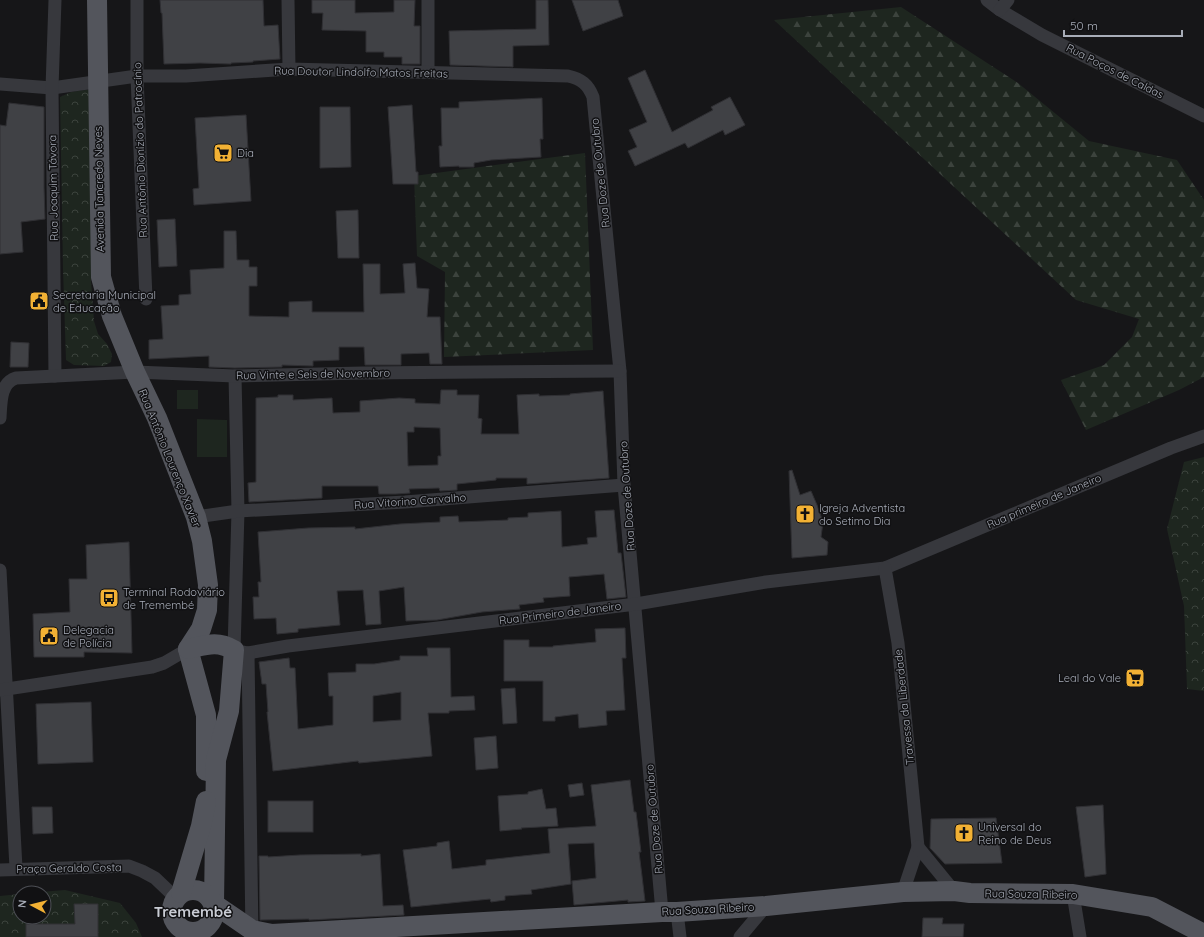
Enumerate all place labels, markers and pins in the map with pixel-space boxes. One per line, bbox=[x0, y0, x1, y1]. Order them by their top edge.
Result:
supermarket icon: Dia bbox=[212, 142, 234, 164]
place label: Dia bbox=[237, 146, 254, 160]
place label: Secretaria Municipal de Educação bbox=[53, 288, 156, 315]
public building icon: Secretaria Municipal de Educação bbox=[28, 290, 50, 312]
place label: Igreja Adventista do Setimo Dia bbox=[819, 501, 905, 528]
church icon: Igreja Adventista do Setimo Dia bbox=[794, 503, 816, 525]
place label: Terminal Rodoviário de Tremembé bbox=[123, 585, 225, 612]
bus stop icon: Terminal Rodoviário de Tremembé bbox=[98, 587, 120, 609]
place label: Delegacia de Polícia bbox=[63, 623, 114, 650]
public building icon: Delegacia de Polícia bbox=[38, 625, 60, 647]
supermarket icon: Leal do Vale bbox=[1124, 667, 1146, 689]
place label: Leal do Vale bbox=[1058, 671, 1121, 685]
place label: Universal do Reino de Deus bbox=[978, 820, 1051, 847]
church icon: Universal do Reino de Deus bbox=[953, 822, 975, 844]

